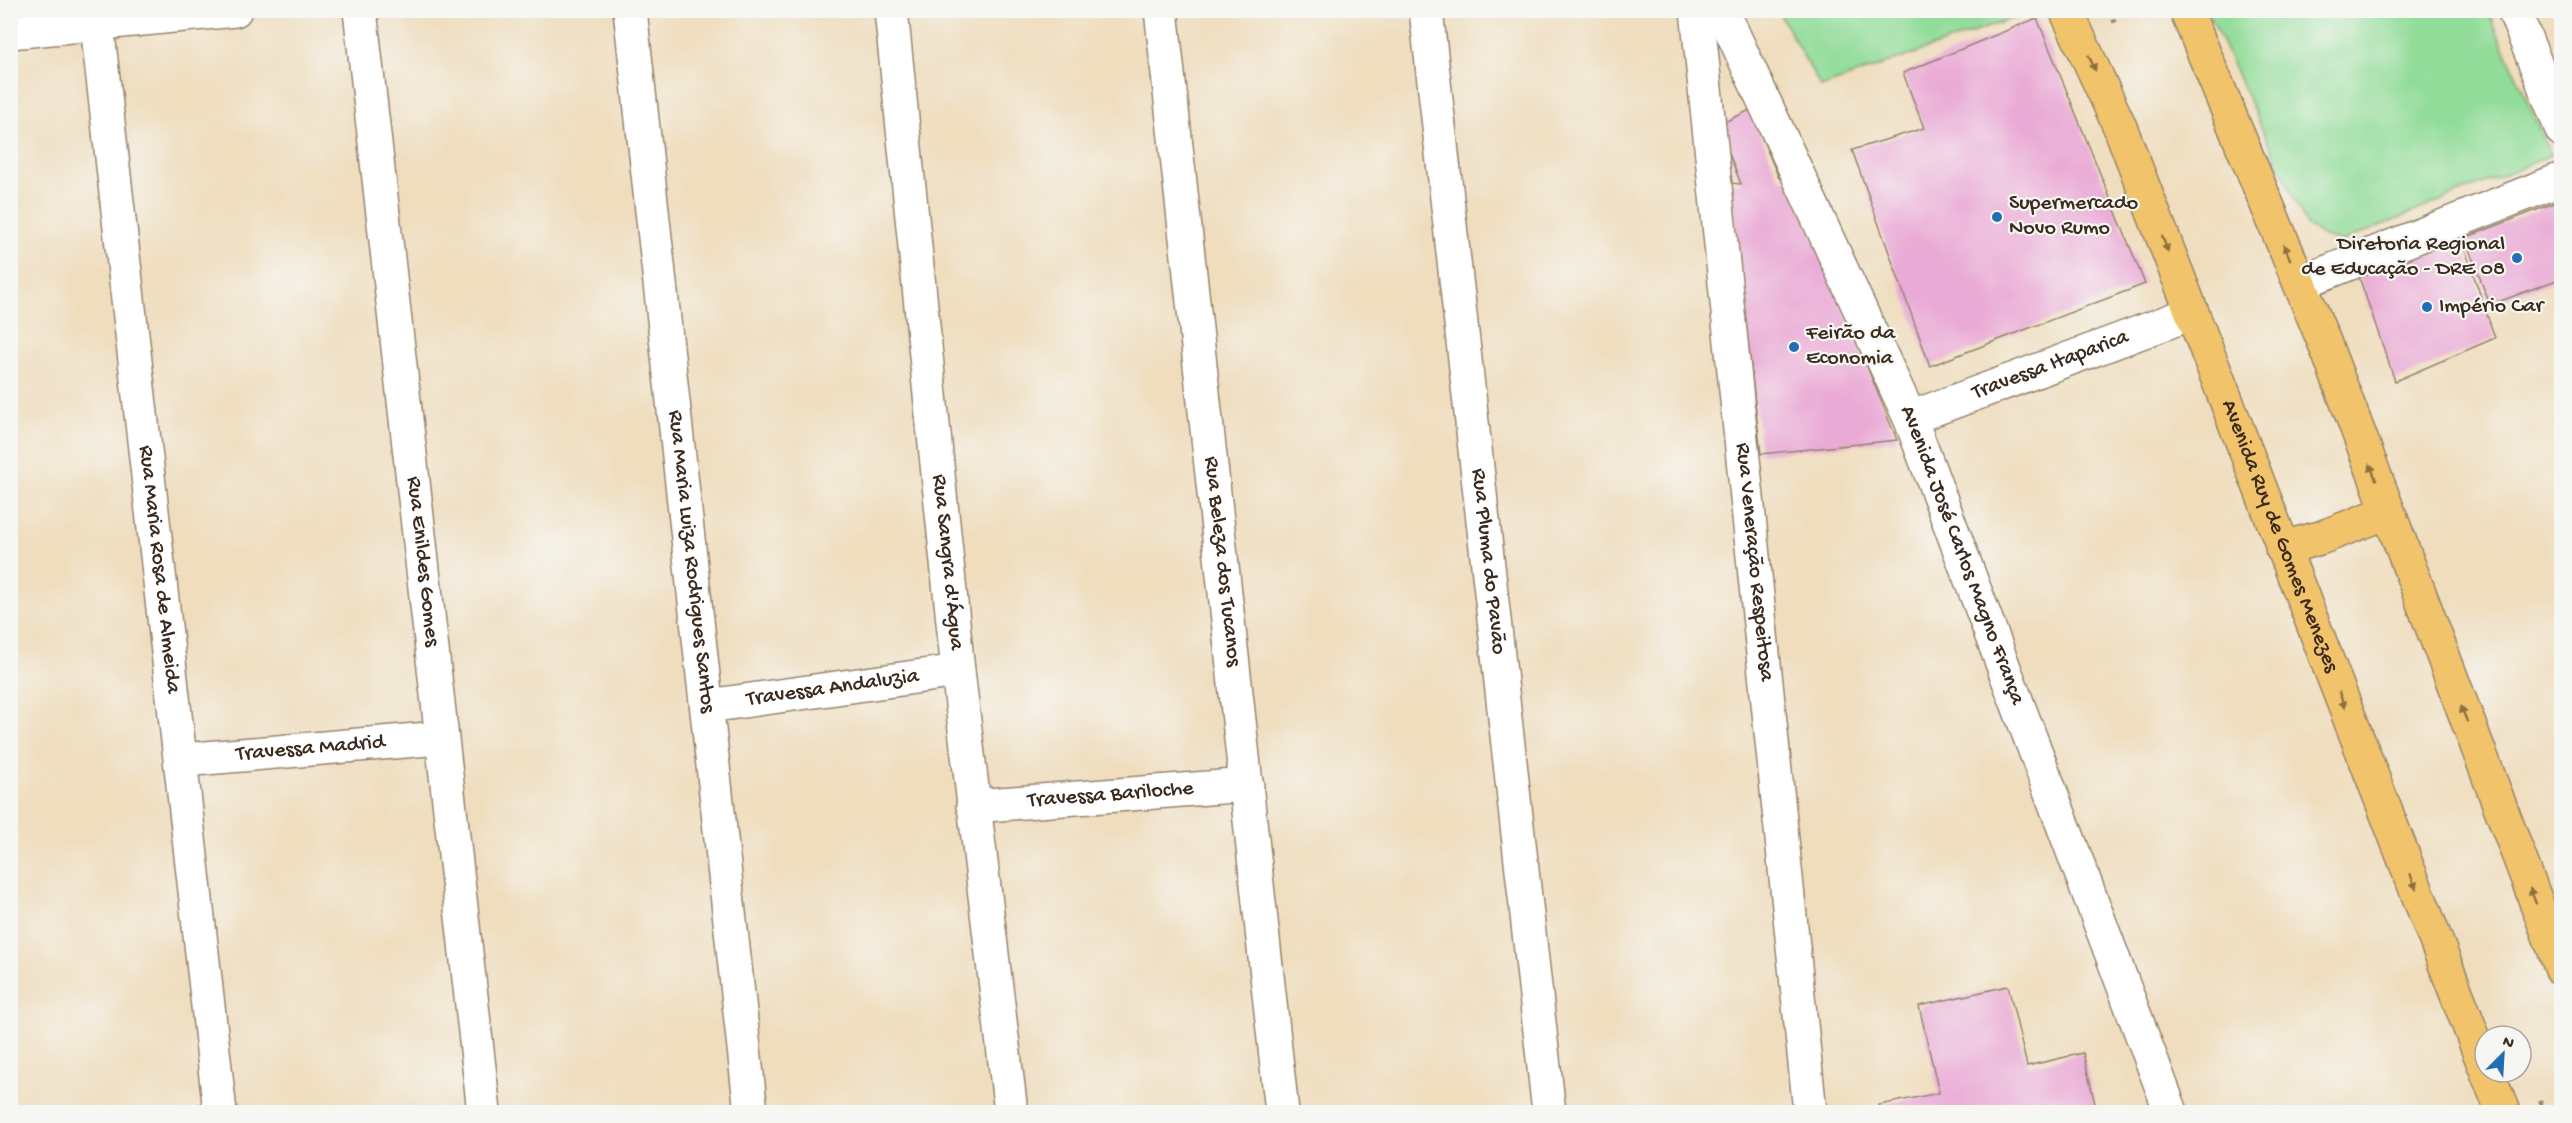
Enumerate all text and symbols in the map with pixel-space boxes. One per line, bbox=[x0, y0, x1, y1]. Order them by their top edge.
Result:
one-way arrow bbox=[2087, 54, 2097, 72]
place label: Supermercado Novo Rumo bbox=[2009, 191, 2138, 242]
marker: Supermercado Novo Rumo bbox=[1990, 210, 2004, 224]
place label: Diretoria Regional de Educação - DRE 08 bbox=[2301, 232, 2505, 283]
one-way arrow bbox=[2160, 235, 2170, 253]
one-way arrow bbox=[2282, 242, 2292, 260]
marker: Diretoria Regional de Educação - DRE 08 bbox=[2510, 251, 2524, 265]
place label: Império Car bbox=[2439, 294, 2545, 320]
marker: Império Car bbox=[2420, 300, 2434, 314]
place label: Feirão da Economia bbox=[1805, 321, 1896, 372]
street label: Travessa Itaparica bbox=[1967, 324, 2133, 407]
marker: Feirão da Economia bbox=[1787, 340, 1801, 354]
street label: Avenida Ruy de Gomes Menezes bbox=[2214, 396, 2344, 677]
street label: Avenida José Carlos Magno França bbox=[1893, 402, 2030, 709]
street label: Rua Maria Luiza Rodrigues Santos bbox=[661, 409, 720, 715]
street label: Rua Veneração Respeitosa bbox=[1728, 442, 1779, 683]
street label: Rua Maria Rosa de Almeida bbox=[132, 444, 186, 696]
street label: Rua Beleza dos Tucanos bbox=[1197, 455, 1246, 669]
one-way arrow bbox=[2368, 463, 2378, 481]
street label: Rua Pluma do Pavão bbox=[1464, 467, 1511, 656]
street label: Rua Sangra d'Água bbox=[925, 473, 969, 652]
street label: Rua Enildes Gomes bbox=[400, 475, 445, 649]
street label: Travessa Andaluzia bbox=[743, 664, 921, 714]
one-way arrow bbox=[2337, 691, 2347, 709]
one-way arrow bbox=[2459, 705, 2469, 723]
street label: Travessa Madrid bbox=[233, 730, 388, 768]
street label: Travessa Bariloche bbox=[1025, 776, 1195, 815]
one-way arrow bbox=[2408, 873, 2418, 891]
one-way arrow bbox=[2528, 887, 2538, 905]
north arrow bbox=[2473, 1024, 2533, 1084]
text: N bbox=[2499, 1033, 2517, 1055]

